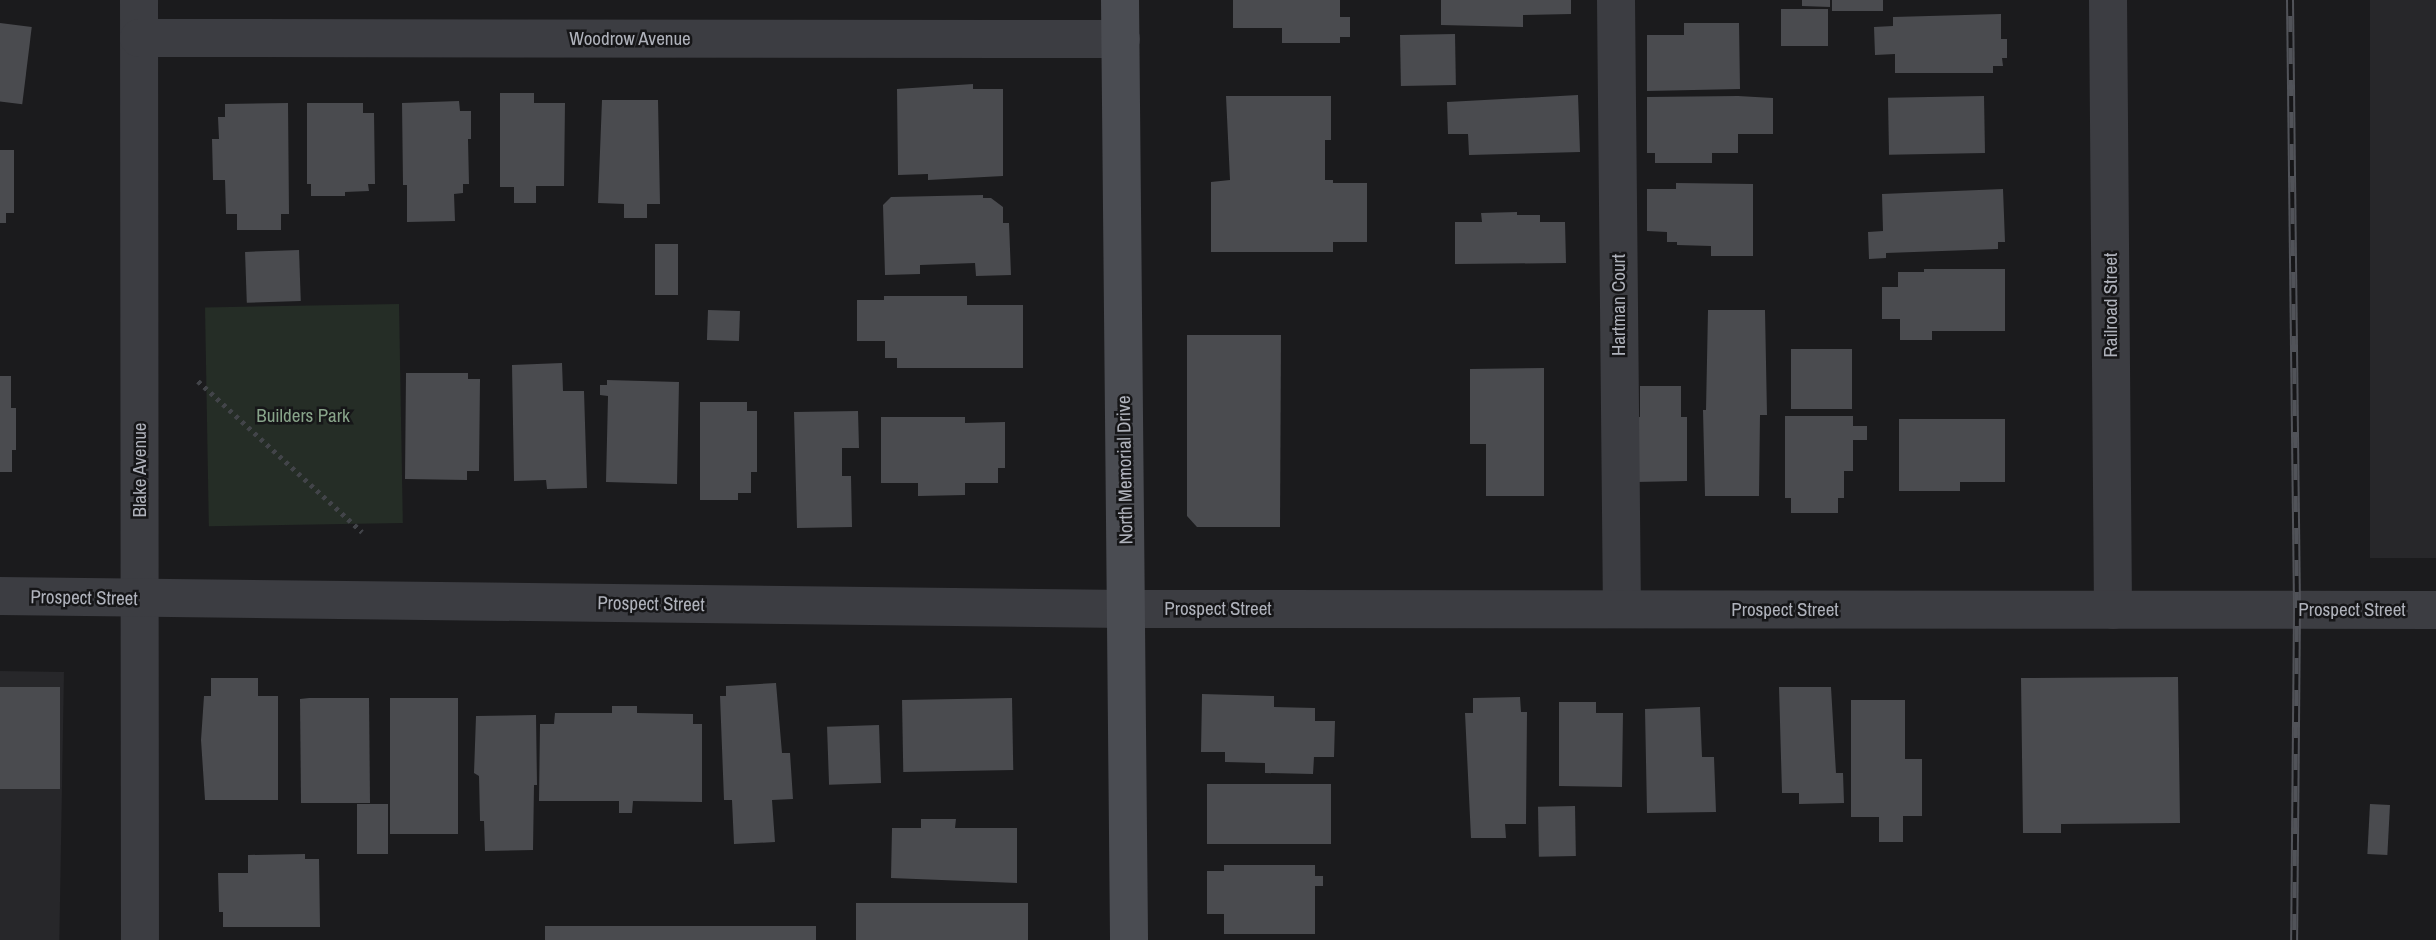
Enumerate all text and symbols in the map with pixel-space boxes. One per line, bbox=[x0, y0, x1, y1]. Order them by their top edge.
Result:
street label: Woodrow Avenue bbox=[569, 28, 691, 50]
street label: Railroad Street bbox=[2100, 253, 2122, 357]
street label: Hartman Court bbox=[1608, 254, 1630, 356]
street label: North Memorial Drive bbox=[1112, 395, 1138, 545]
park label: Builders Park bbox=[256, 405, 350, 427]
street label: Blake Avenue bbox=[129, 422, 151, 518]
street label: Prospect Street bbox=[30, 586, 138, 610]
street label: Prospect Street bbox=[597, 592, 705, 616]
street label: Prospect Street bbox=[1164, 598, 1272, 620]
street label: Prospect Street bbox=[1731, 599, 1839, 621]
street label: Prospect Street bbox=[2298, 599, 2406, 621]

